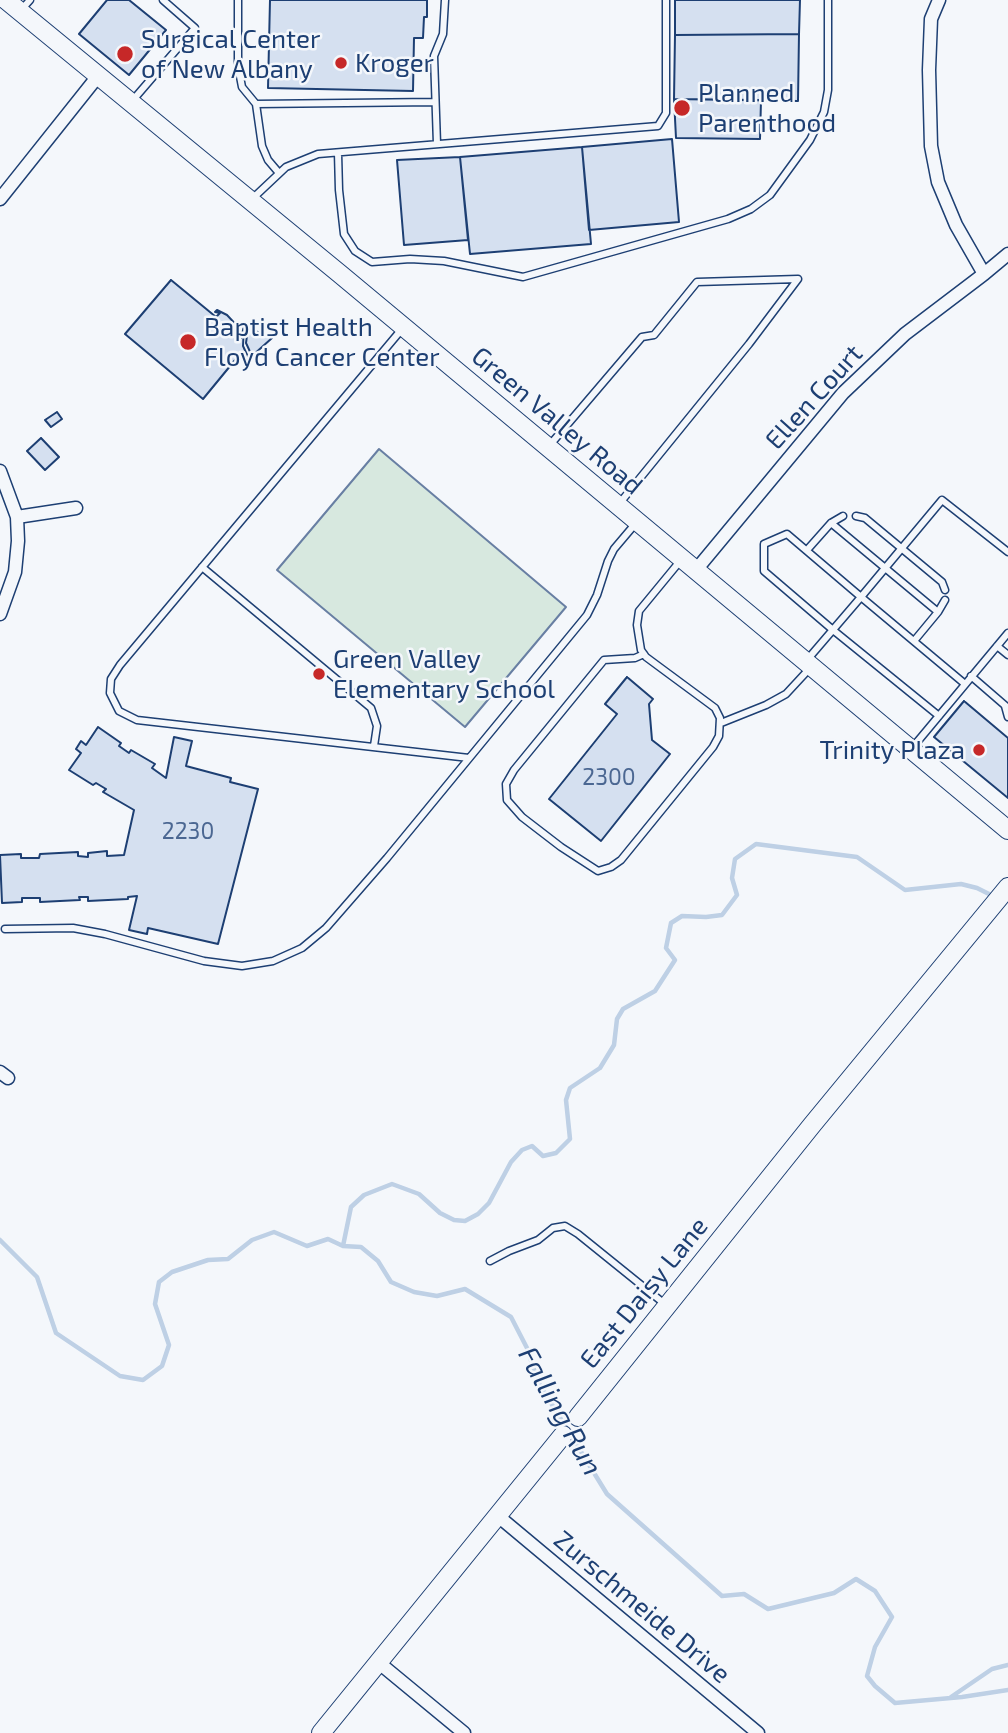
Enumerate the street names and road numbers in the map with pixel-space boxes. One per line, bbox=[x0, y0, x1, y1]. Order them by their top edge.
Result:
street label: Ellen Court bbox=[759, 338, 869, 456]
street label: Green Valley Road bbox=[465, 340, 649, 502]
street label: East Daisy Lane bbox=[574, 1211, 714, 1375]
street label: Zurschmeide Drive bbox=[547, 1524, 737, 1690]

